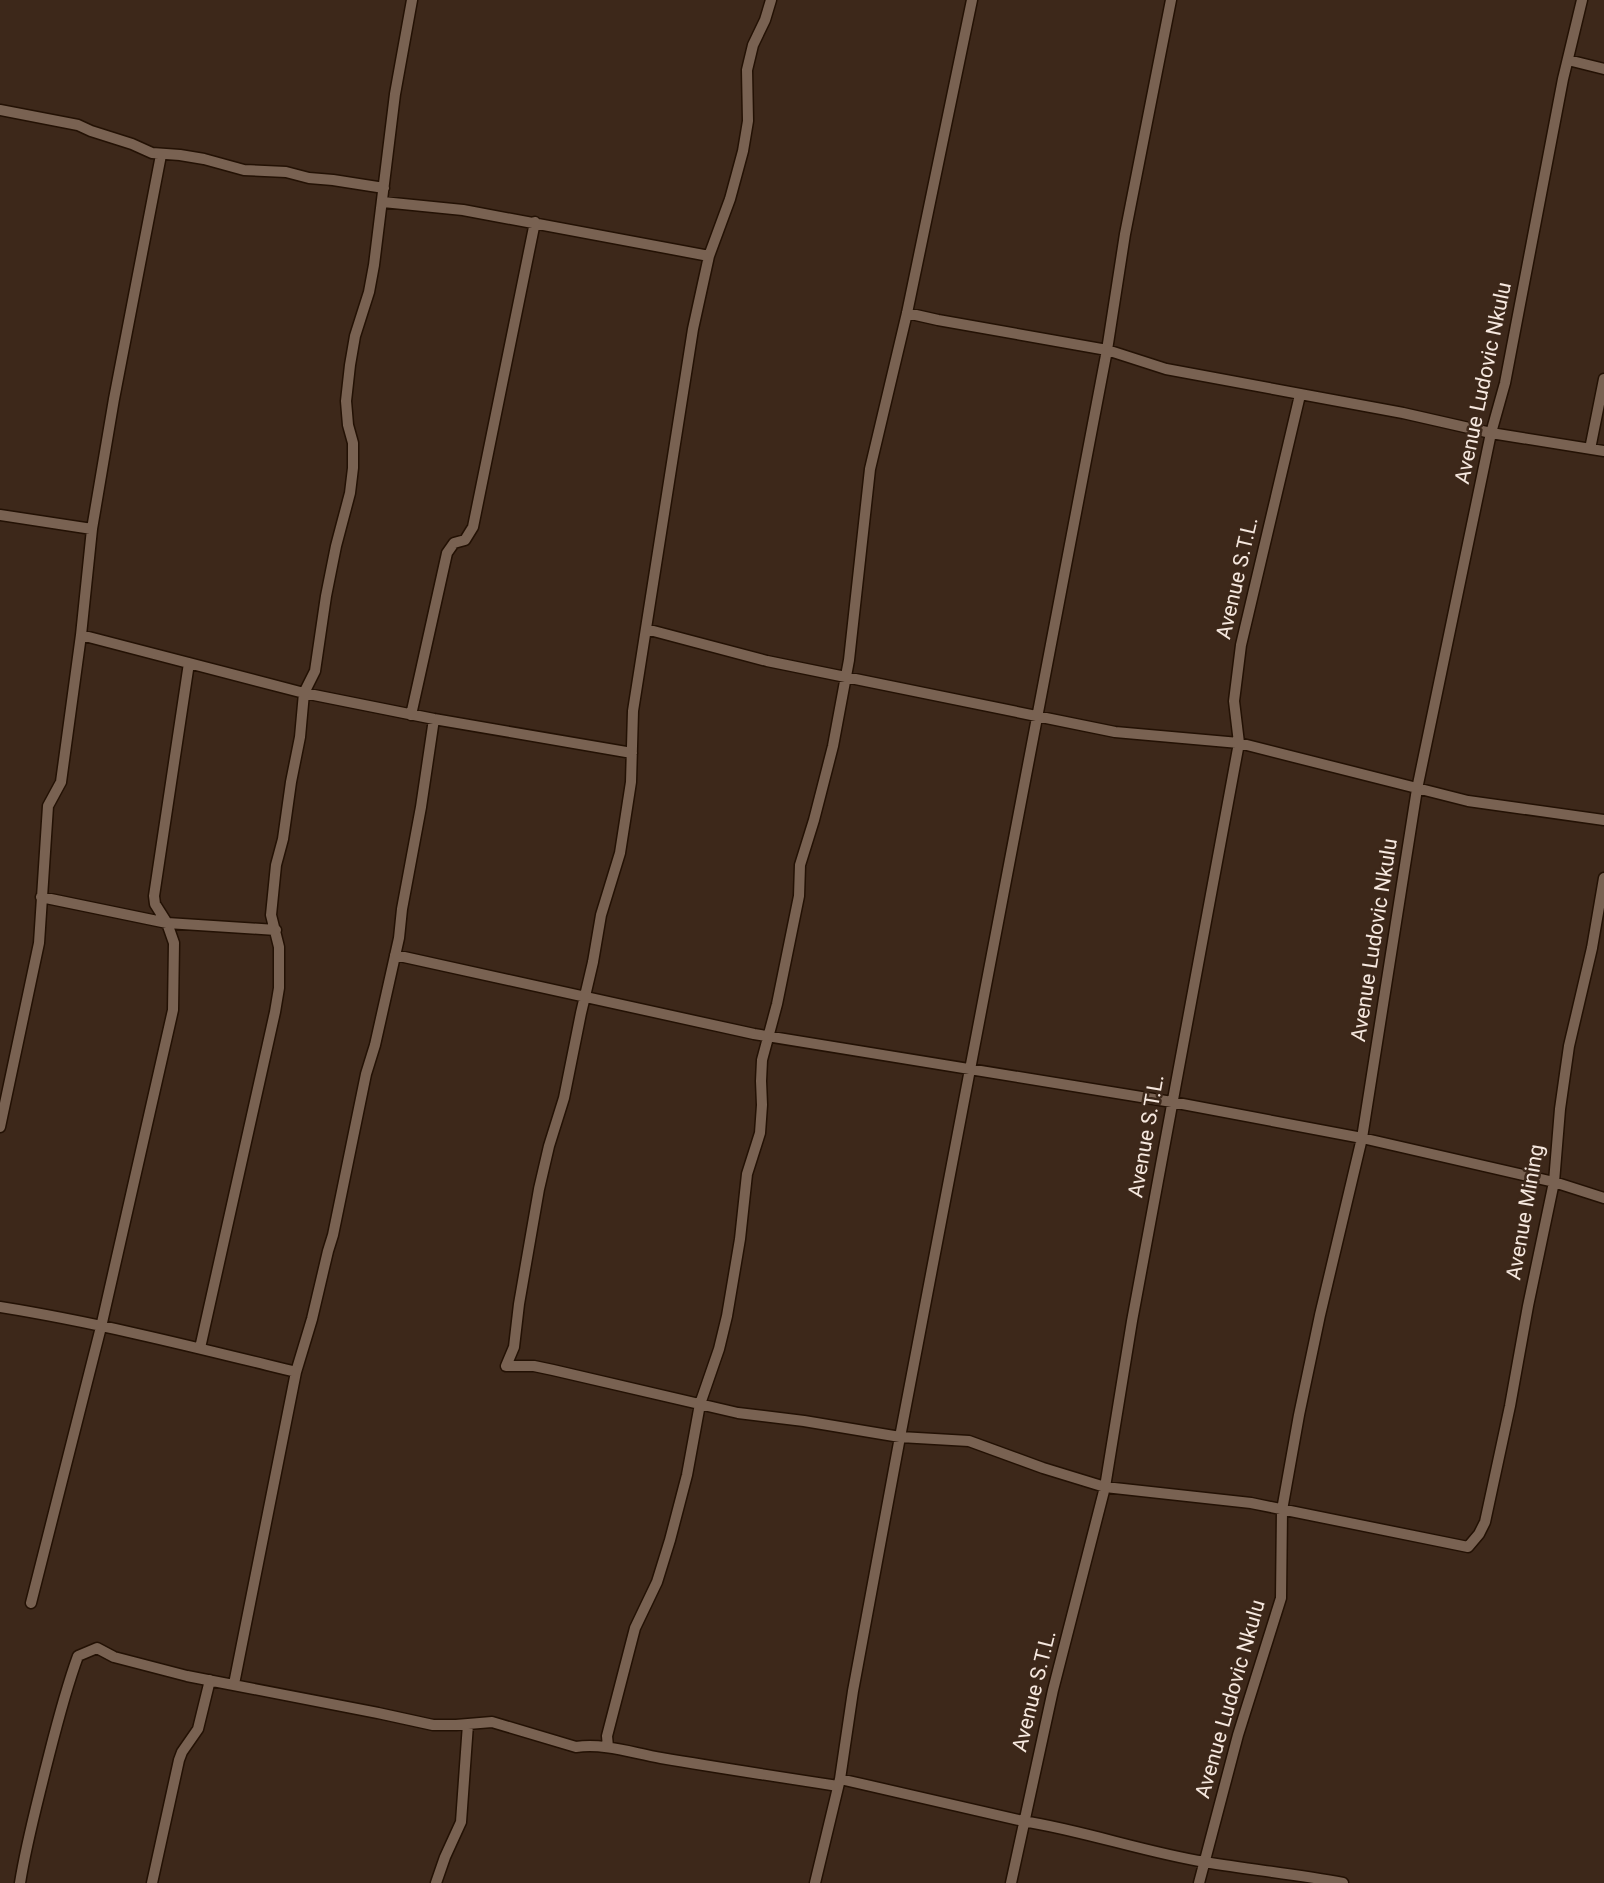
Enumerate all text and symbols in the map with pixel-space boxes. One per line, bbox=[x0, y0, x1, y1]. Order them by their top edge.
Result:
street label: Avenue Ludovic Nkulu bbox=[1450, 280, 1516, 486]
street label: Avenue S.T.L. bbox=[1211, 515, 1263, 641]
street label: Avenue Ludovic Nkulu bbox=[1346, 837, 1402, 1043]
street label: Avenue S.T.L. bbox=[1123, 1073, 1169, 1199]
street label: Avenue Mining bbox=[1501, 1142, 1549, 1282]
street label: Avenue Ludovic Nkulu bbox=[1190, 1597, 1270, 1801]
street label: Avenue S.T.L. bbox=[1007, 1628, 1061, 1754]

